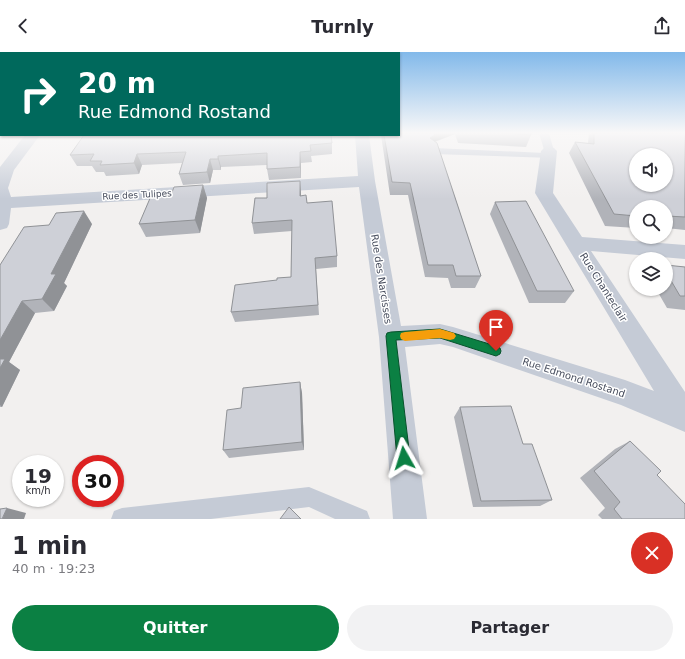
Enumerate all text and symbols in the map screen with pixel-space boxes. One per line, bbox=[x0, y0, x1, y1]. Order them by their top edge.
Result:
icon: back bbox=[12, 15, 34, 37]
icon: share bbox=[651, 15, 673, 37]
text: Turnly bbox=[311, 16, 374, 37]
text: 20 m bbox=[78, 67, 156, 100]
icon: right bbox=[12, 68, 64, 120]
text: Rue Edmond Rostand bbox=[78, 101, 271, 122]
map controls bbox=[629, 148, 673, 296]
button: sound bbox=[629, 148, 673, 192]
street label: Rue des Tulipes bbox=[102, 188, 172, 202]
button: search bbox=[629, 200, 673, 244]
street label: Rue des Narcisses bbox=[369, 233, 394, 325]
street label: Rue Chanteclair bbox=[578, 251, 630, 325]
button: layers bbox=[629, 252, 673, 296]
pin bbox=[479, 310, 513, 351]
icon: arrive bbox=[485, 316, 507, 338]
street label: Rue Edmond Rostand bbox=[521, 356, 626, 399]
position arrow bbox=[383, 437, 425, 479]
speed limit sign: 30 bbox=[72, 455, 124, 507]
text: 19 bbox=[24, 464, 52, 488]
text: km/h bbox=[25, 485, 51, 496]
text: 1 min bbox=[12, 532, 87, 560]
button: close bbox=[631, 532, 673, 574]
text: 40 m · 19:23 bbox=[12, 561, 95, 576]
button: Quitter bbox=[12, 605, 339, 651]
button: Partager bbox=[347, 605, 673, 651]

